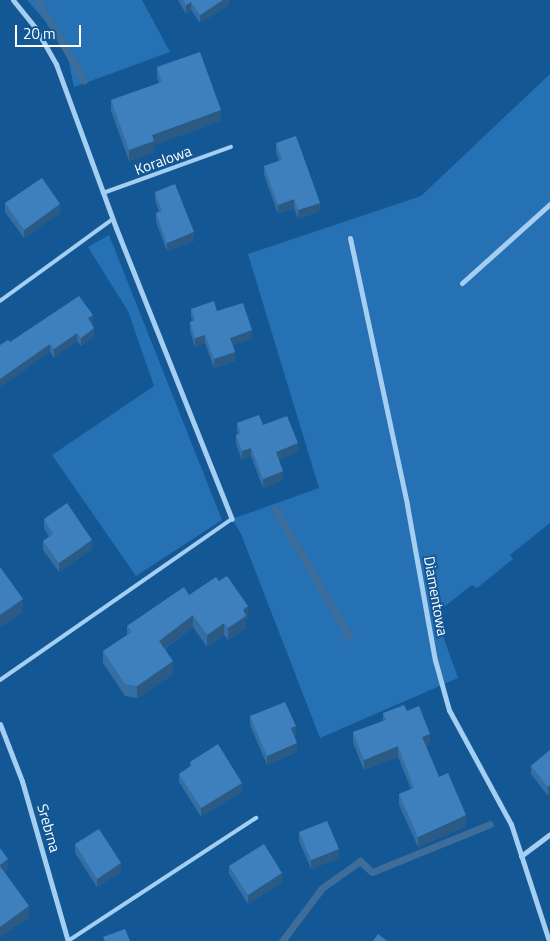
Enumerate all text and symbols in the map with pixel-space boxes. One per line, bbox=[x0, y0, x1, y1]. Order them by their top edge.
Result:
scale bar bbox=[18, 15, 84, 47]
text: 20 m bbox=[23, 22, 56, 45]
street label: Koralowa bbox=[132, 141, 194, 179]
street label: Diamentowa bbox=[420, 555, 452, 637]
street label: Srebrna bbox=[34, 802, 64, 854]

